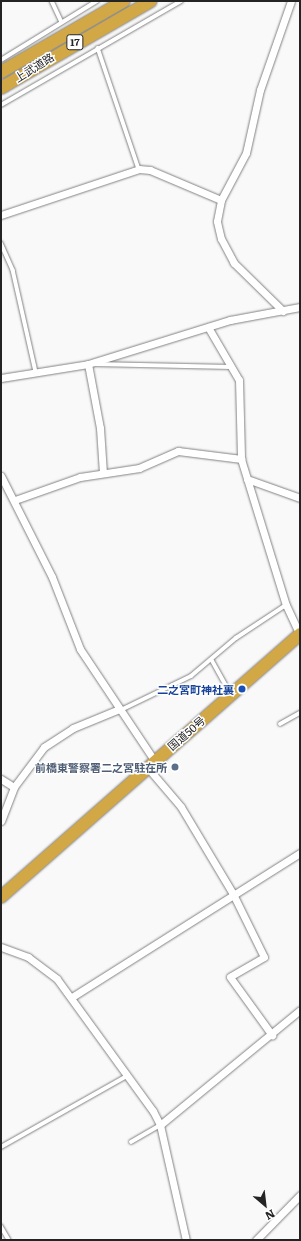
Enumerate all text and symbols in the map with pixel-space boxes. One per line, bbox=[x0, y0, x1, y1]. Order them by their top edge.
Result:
road number: 17 bbox=[66, 34, 84, 50]
street label: 上武道路 bbox=[12, 50, 56, 84]
place label: 二之宮町神社裏 bbox=[157, 682, 234, 696]
marker: 二之宮町神社裏 bbox=[237, 684, 247, 694]
street label: 国道50号 bbox=[165, 713, 207, 753]
place label: 前橋東警察署二之宮駐在所 bbox=[35, 760, 167, 774]
marker: 前橋東警察署二之宮駐在所 bbox=[170, 762, 180, 772]
north arrow bbox=[245, 1185, 285, 1225]
text: N bbox=[263, 1206, 278, 1225]

